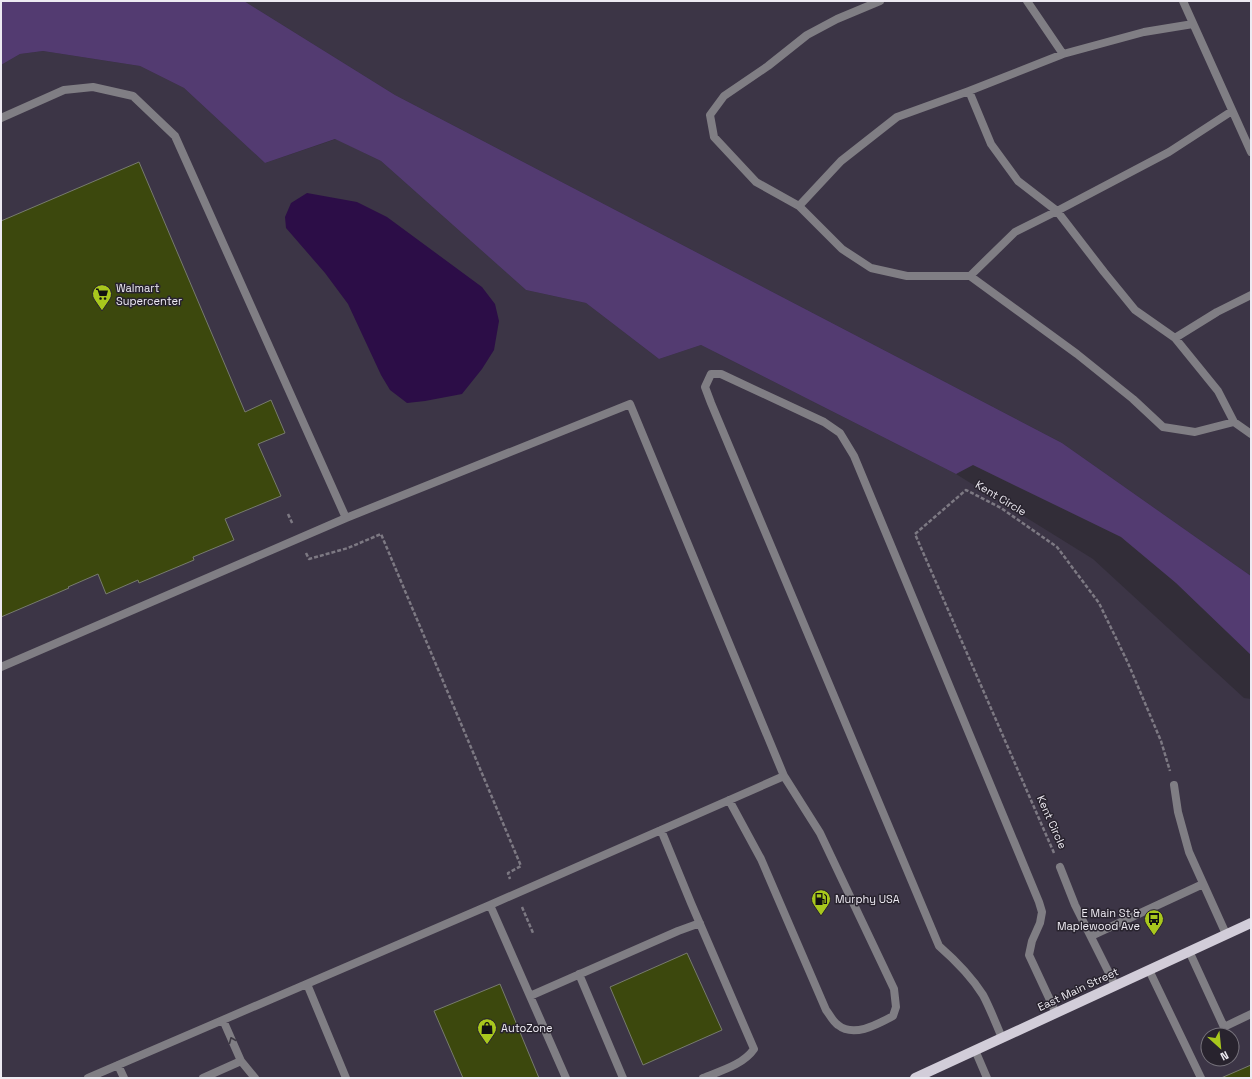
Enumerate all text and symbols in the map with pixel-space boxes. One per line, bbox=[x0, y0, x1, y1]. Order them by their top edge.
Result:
place label: Walmart Supercenter bbox=[116, 281, 182, 308]
supermarket icon: Walmart Supercenter bbox=[91, 283, 113, 311]
street label: Kent Circle bbox=[973, 477, 1029, 519]
street label: Kent Circle bbox=[1034, 793, 1070, 851]
fuel station icon: Murphy USA bbox=[810, 888, 832, 916]
place label: Murphy USA bbox=[835, 892, 900, 906]
place label: E Main St & Maplewood Ave bbox=[1057, 906, 1140, 933]
bus stop icon: E Main St & Maplewood Ave bbox=[1143, 908, 1165, 936]
street label: East Main Street bbox=[1035, 964, 1121, 1014]
shop icon: AutoZone bbox=[476, 1017, 498, 1045]
place label: AutoZone bbox=[501, 1021, 553, 1035]
north arrow bbox=[1200, 1027, 1240, 1067]
one-way arrow bbox=[229, 1037, 237, 1045]
text: N bbox=[1218, 1048, 1231, 1064]

